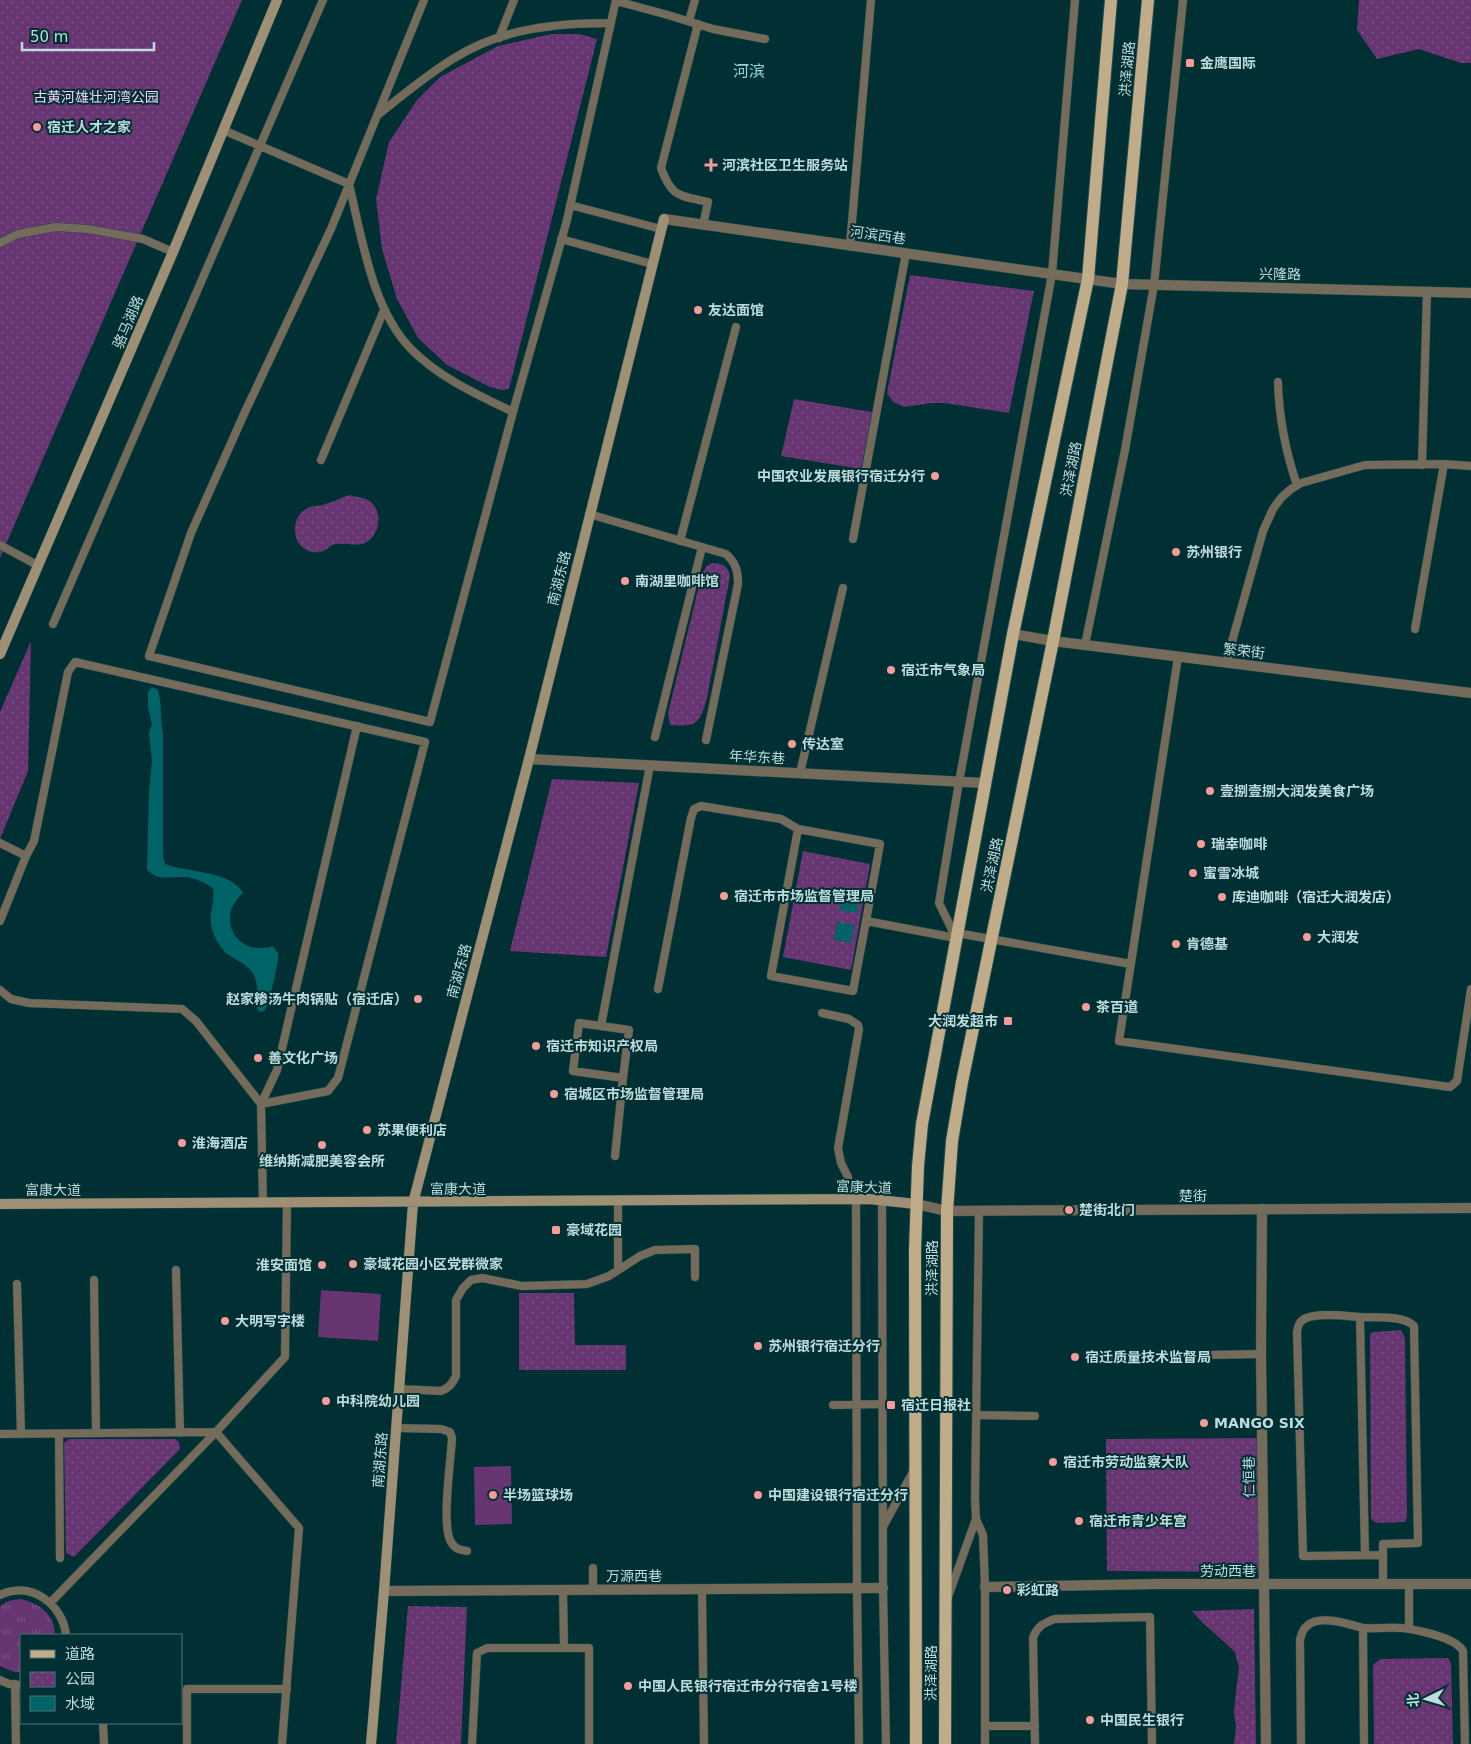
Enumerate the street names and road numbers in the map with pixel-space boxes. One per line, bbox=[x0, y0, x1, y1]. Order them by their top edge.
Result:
street label: 洪泽湖路 bbox=[1117, 40, 1137, 98]
street label: 河滨西巷 bbox=[849, 223, 907, 247]
street label: 兴隆路 bbox=[1259, 266, 1301, 282]
street label: 骆马湖路 bbox=[110, 293, 146, 351]
street label: 洪泽湖路 bbox=[1058, 440, 1084, 498]
street label: 南湖东路 bbox=[544, 549, 574, 607]
street label: 繁荣街 bbox=[1222, 641, 1266, 661]
street label: 年华东巷 bbox=[729, 748, 785, 766]
street label: 洪泽湖路 bbox=[978, 836, 1006, 894]
street label: 南湖东路 bbox=[444, 942, 474, 1000]
street label: 富康大道 bbox=[836, 1178, 892, 1196]
street label: 富康大道 bbox=[430, 1181, 486, 1197]
street label: 富康大道 bbox=[25, 1182, 81, 1198]
street label: 楚街 bbox=[1179, 1188, 1207, 1204]
street label: 洪泽湖路 bbox=[924, 1240, 940, 1296]
street label: 南湖东路 bbox=[370, 1432, 390, 1488]
street label: 仁恒巷 bbox=[1241, 1456, 1257, 1498]
street label: 劳动西巷 bbox=[1200, 1563, 1256, 1579]
street label: 万源西巷 bbox=[606, 1568, 662, 1584]
street label: 洪泽湖路 bbox=[923, 1645, 939, 1701]

